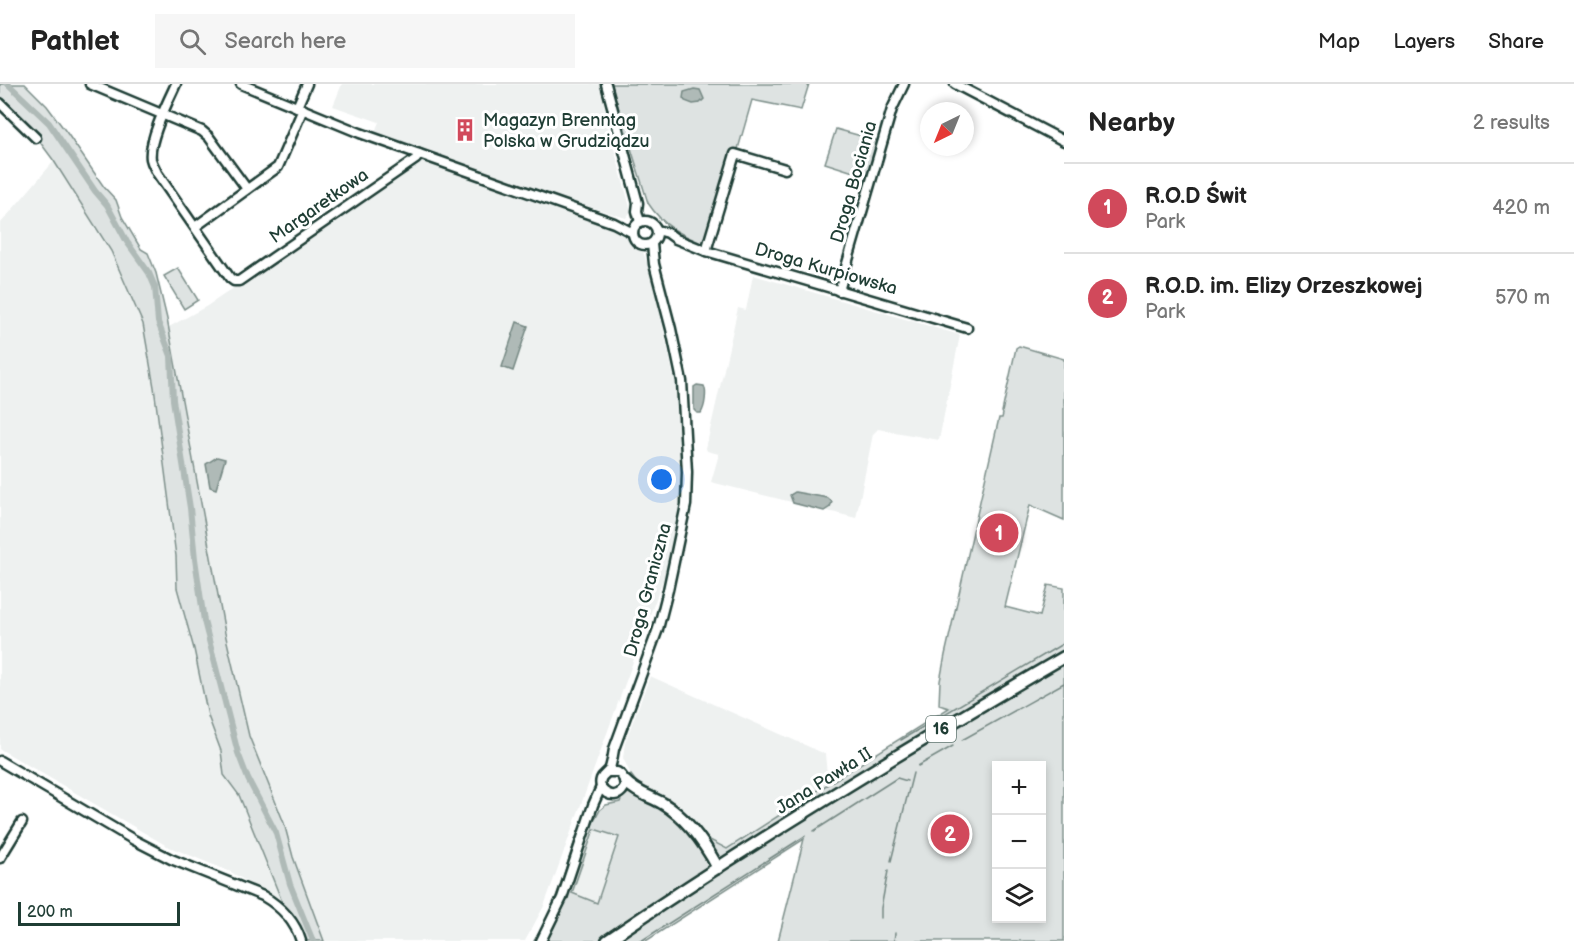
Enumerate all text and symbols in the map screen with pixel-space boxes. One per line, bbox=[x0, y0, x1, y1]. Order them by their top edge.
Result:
search box bbox=[155, 14, 575, 68]
text: Pathlet bbox=[30, 25, 119, 58]
icon: search bbox=[176, 25, 209, 58]
text: Search here bbox=[224, 28, 346, 55]
text: Map bbox=[1318, 29, 1360, 54]
text: Layers bbox=[1393, 29, 1455, 54]
text: Share bbox=[1488, 29, 1544, 54]
north arrow bbox=[920, 102, 974, 156]
text: Nearby bbox=[1088, 108, 1175, 139]
place label: Magazyn Brenntag Polska w Grudziądzu bbox=[483, 110, 650, 152]
text: 2 results bbox=[1473, 111, 1550, 135]
building icon: Magazyn Brenntag Polska w Grudziądzu bbox=[452, 117, 478, 143]
street label: Droga Bociania bbox=[827, 119, 881, 245]
street label: Margaretkowa bbox=[266, 164, 372, 248]
text: R.O.D Świt bbox=[1145, 183, 1247, 210]
text: 1 bbox=[1103, 196, 1112, 220]
text: 420 m bbox=[1492, 196, 1550, 220]
text: Park bbox=[1145, 210, 1185, 234]
street label: Droga Kurpiowska bbox=[752, 239, 900, 299]
text: R.O.D. im. Elizy Orzeszkowej bbox=[1145, 273, 1422, 300]
text: 2 bbox=[1102, 286, 1113, 310]
text: 570 m bbox=[1495, 286, 1550, 310]
text: Park bbox=[1145, 300, 1185, 324]
your location bbox=[647, 465, 676, 494]
pin: 1 bbox=[980, 510, 1018, 556]
street label: Droga Graniczna bbox=[620, 521, 676, 659]
road number: 16 bbox=[926, 716, 956, 742]
street label: Jana Pawła II bbox=[772, 743, 876, 819]
map controls bbox=[992, 761, 1046, 923]
button: + bbox=[992, 761, 1046, 815]
pin: 2 bbox=[930, 812, 970, 856]
button: − bbox=[992, 815, 1046, 869]
button: layers bbox=[992, 869, 1046, 923]
scale bar bbox=[18, 899, 180, 926]
text: 200 m bbox=[27, 903, 73, 922]

